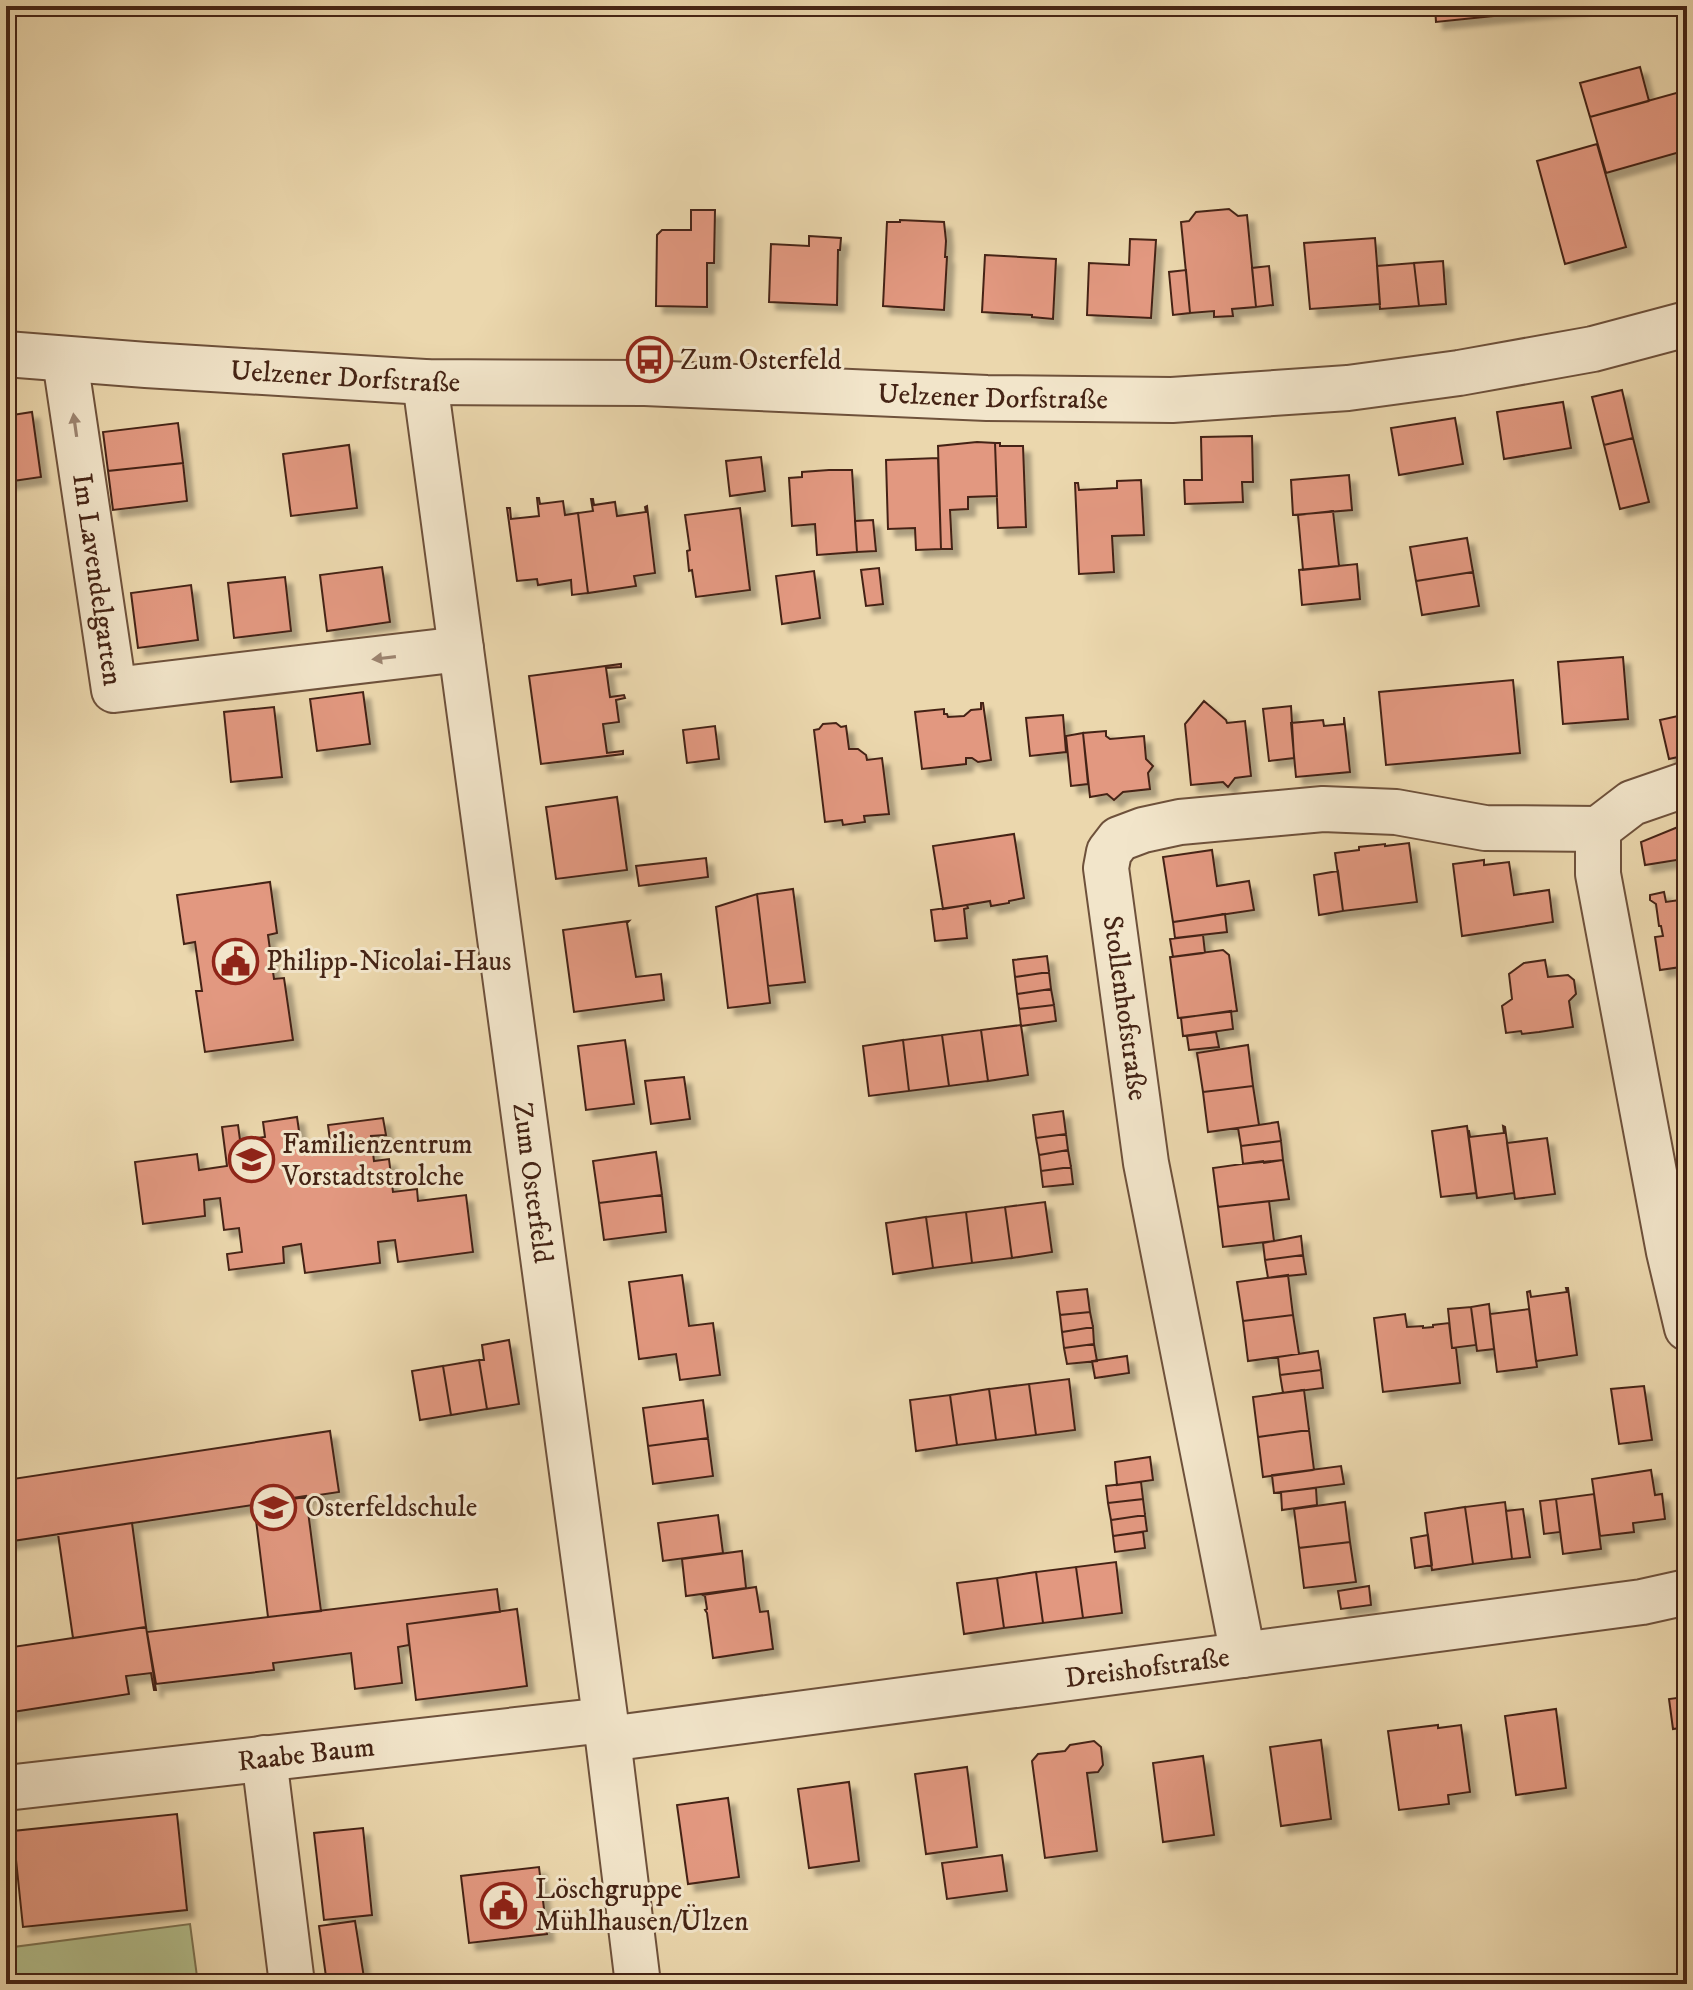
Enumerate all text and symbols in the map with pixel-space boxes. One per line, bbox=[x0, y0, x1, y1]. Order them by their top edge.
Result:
bus stop icon: Zum Osterfeld bbox=[625, 336, 673, 384]
place label: Zum Osterfeld bbox=[680, 343, 842, 378]
street label: Uelzener Dorfstraße bbox=[229, 353, 460, 400]
street label: Uelzener Dorfstraße bbox=[877, 376, 1108, 417]
one-way arrow bbox=[68, 412, 81, 437]
street label: Im Lavendelgarten bbox=[65, 471, 131, 688]
one-way arrow bbox=[371, 652, 396, 665]
street label: Stollenhofstraße bbox=[1095, 913, 1155, 1103]
public building icon: Philipp-Nicolai-Haus bbox=[211, 937, 259, 985]
place label: Philipp-Nicolai-Haus bbox=[266, 944, 511, 979]
street label: Zum Osterfeld bbox=[505, 1100, 561, 1265]
place label: Familienzentrum Vorstadtstrolche bbox=[281, 1127, 473, 1194]
school or university icon: Familienzentrum Vorstadtstrolche bbox=[227, 1136, 275, 1184]
school or university icon: Osterfeldschule bbox=[250, 1483, 298, 1531]
place label: Osterfeldschule bbox=[305, 1490, 477, 1525]
street label: Dreishofstraße bbox=[1063, 1639, 1232, 1696]
street label: Raabe Baum bbox=[236, 1729, 376, 1779]
place label: Löschgruppe Mühlhausen/Ülzen bbox=[535, 1872, 749, 1939]
public building icon: Löschgruppe Mühlhausen/Ülzen bbox=[480, 1881, 528, 1929]

